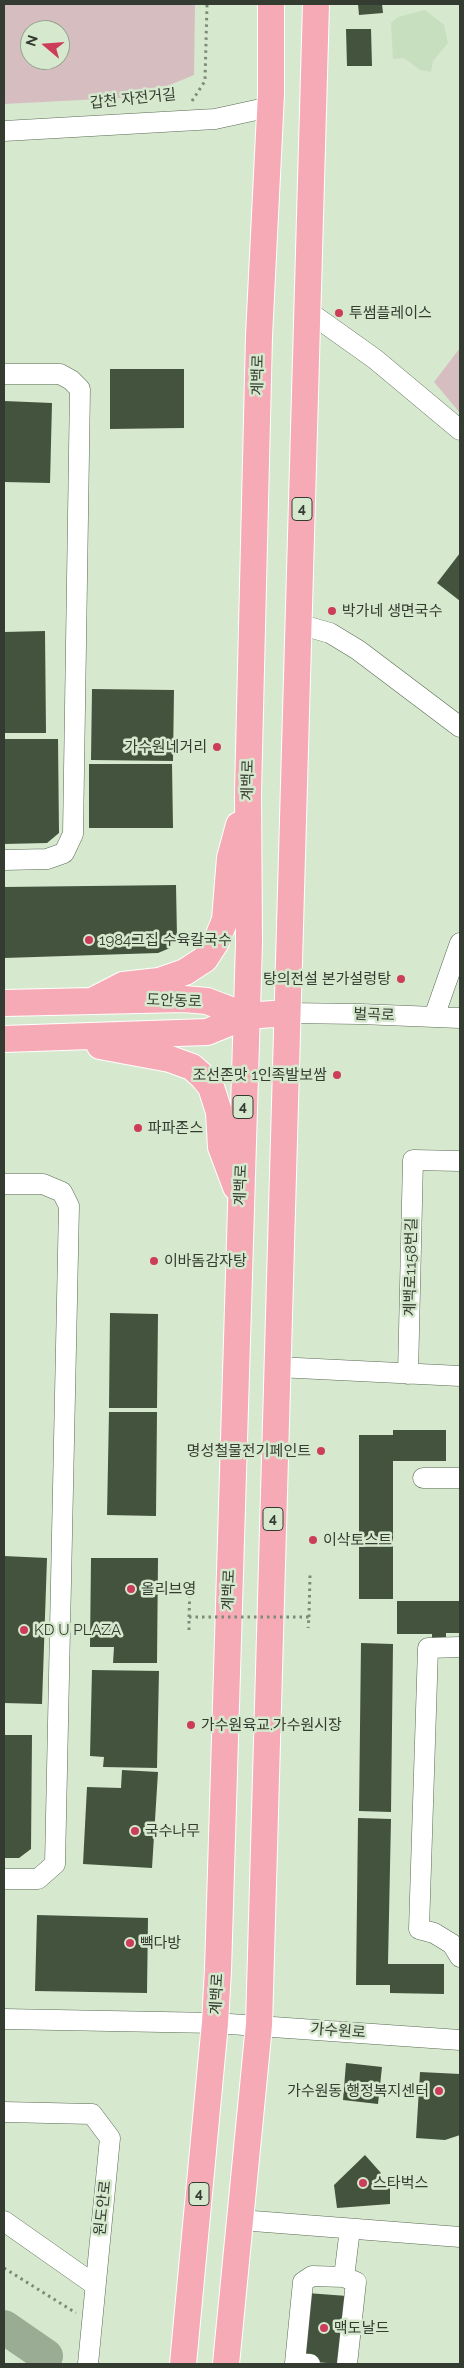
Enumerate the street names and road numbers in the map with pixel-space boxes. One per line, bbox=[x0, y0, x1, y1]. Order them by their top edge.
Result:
street label: 갑천 자전거길 bbox=[89, 86, 177, 112]
street label: 계백로 bbox=[249, 354, 267, 396]
road number: 4 bbox=[292, 498, 312, 520]
street label: 계백로 bbox=[239, 759, 257, 801]
street label: 도안동로 bbox=[146, 991, 202, 1011]
street label: 벌곡로 bbox=[353, 1005, 395, 1025]
road number: 4 bbox=[233, 1096, 253, 1118]
street label: 계백로 bbox=[231, 1164, 251, 1206]
street label: 계백로1158번길 bbox=[401, 1217, 421, 1317]
road number: 4 bbox=[263, 1508, 283, 1530]
street label: 계백로 bbox=[219, 1569, 239, 1611]
street label: 계백로 bbox=[207, 1973, 227, 2015]
street label: 가수원로 bbox=[310, 2020, 366, 2042]
street label: 원도안로 bbox=[91, 2180, 115, 2236]
road number: 4 bbox=[189, 2182, 209, 2206]

